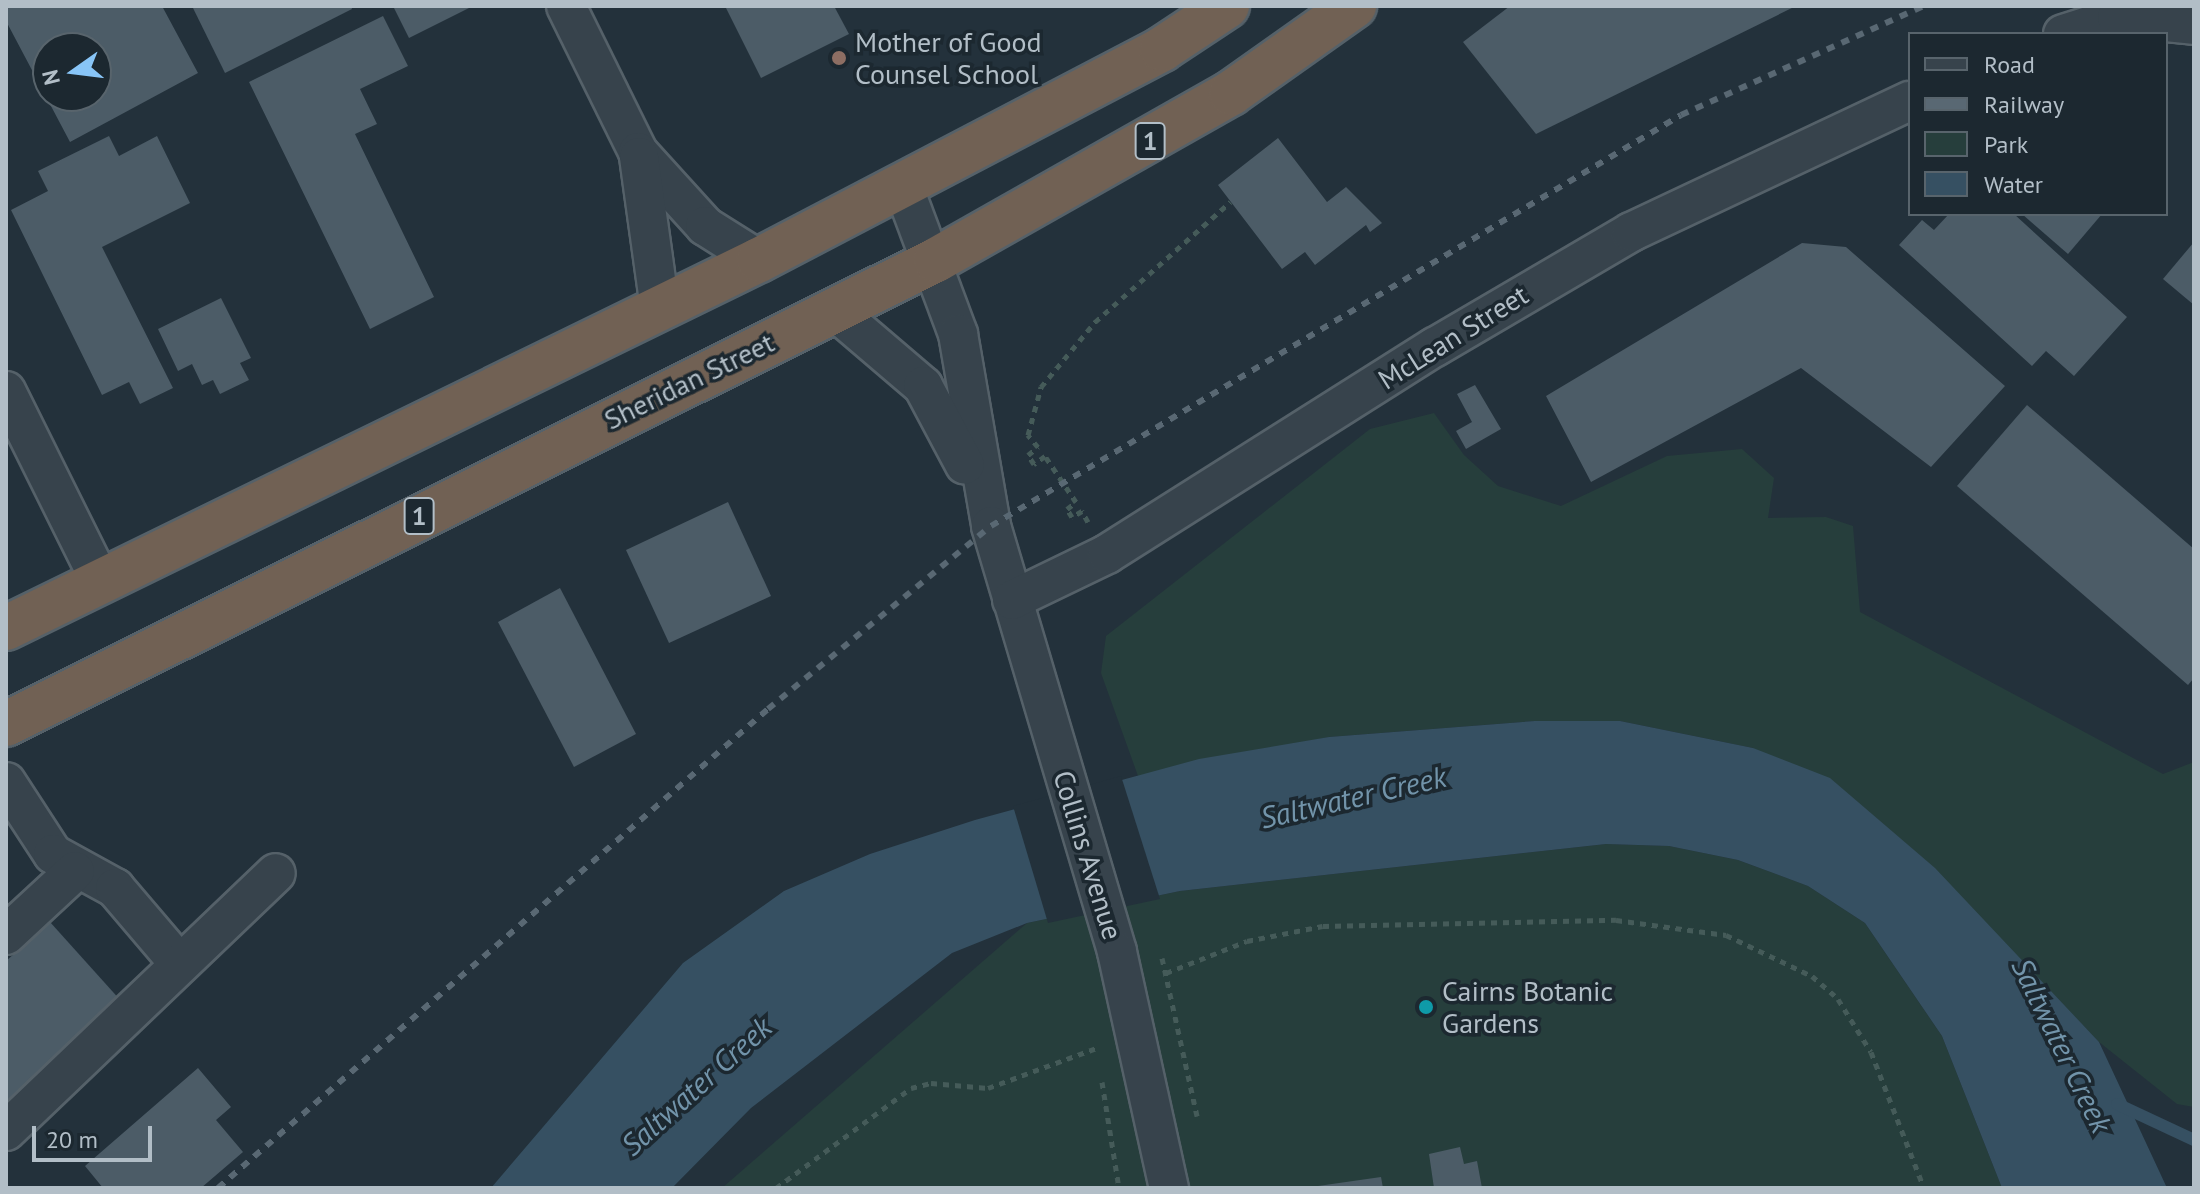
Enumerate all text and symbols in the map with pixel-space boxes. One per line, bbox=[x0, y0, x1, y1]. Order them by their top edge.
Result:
place label: Mother of Good Counsel School bbox=[855, 25, 1041, 91]
north arrow bbox=[32, 32, 112, 112]
legend bbox=[1908, 32, 2168, 216]
marker: Mother of Good Counsel School bbox=[830, 49, 848, 67]
text: Road bbox=[1984, 49, 2035, 80]
text: N bbox=[35, 67, 66, 88]
text: Railway bbox=[1984, 89, 2064, 120]
road number: 1 bbox=[1134, 119, 1166, 163]
text: Park bbox=[1984, 129, 2028, 160]
text: Water bbox=[1984, 169, 2043, 200]
street label: McLean Street bbox=[1372, 278, 1534, 396]
street label: Sheridan Street bbox=[599, 325, 779, 437]
road number: 1 bbox=[403, 494, 435, 538]
water label: Saltwater Creek bbox=[1256, 758, 1450, 836]
street label: Collins Avenue bbox=[1046, 766, 1130, 944]
water label: Saltwater Creek bbox=[2004, 952, 2120, 1138]
place label: Cairns Botanic Gardens bbox=[1442, 974, 1613, 1040]
marker: Cairns Botanic Gardens bbox=[1417, 998, 1435, 1016]
water label: Saltwater Creek bbox=[613, 1009, 779, 1163]
scale bar bbox=[36, 1110, 156, 1160]
text: 20 m bbox=[46, 1124, 98, 1155]

